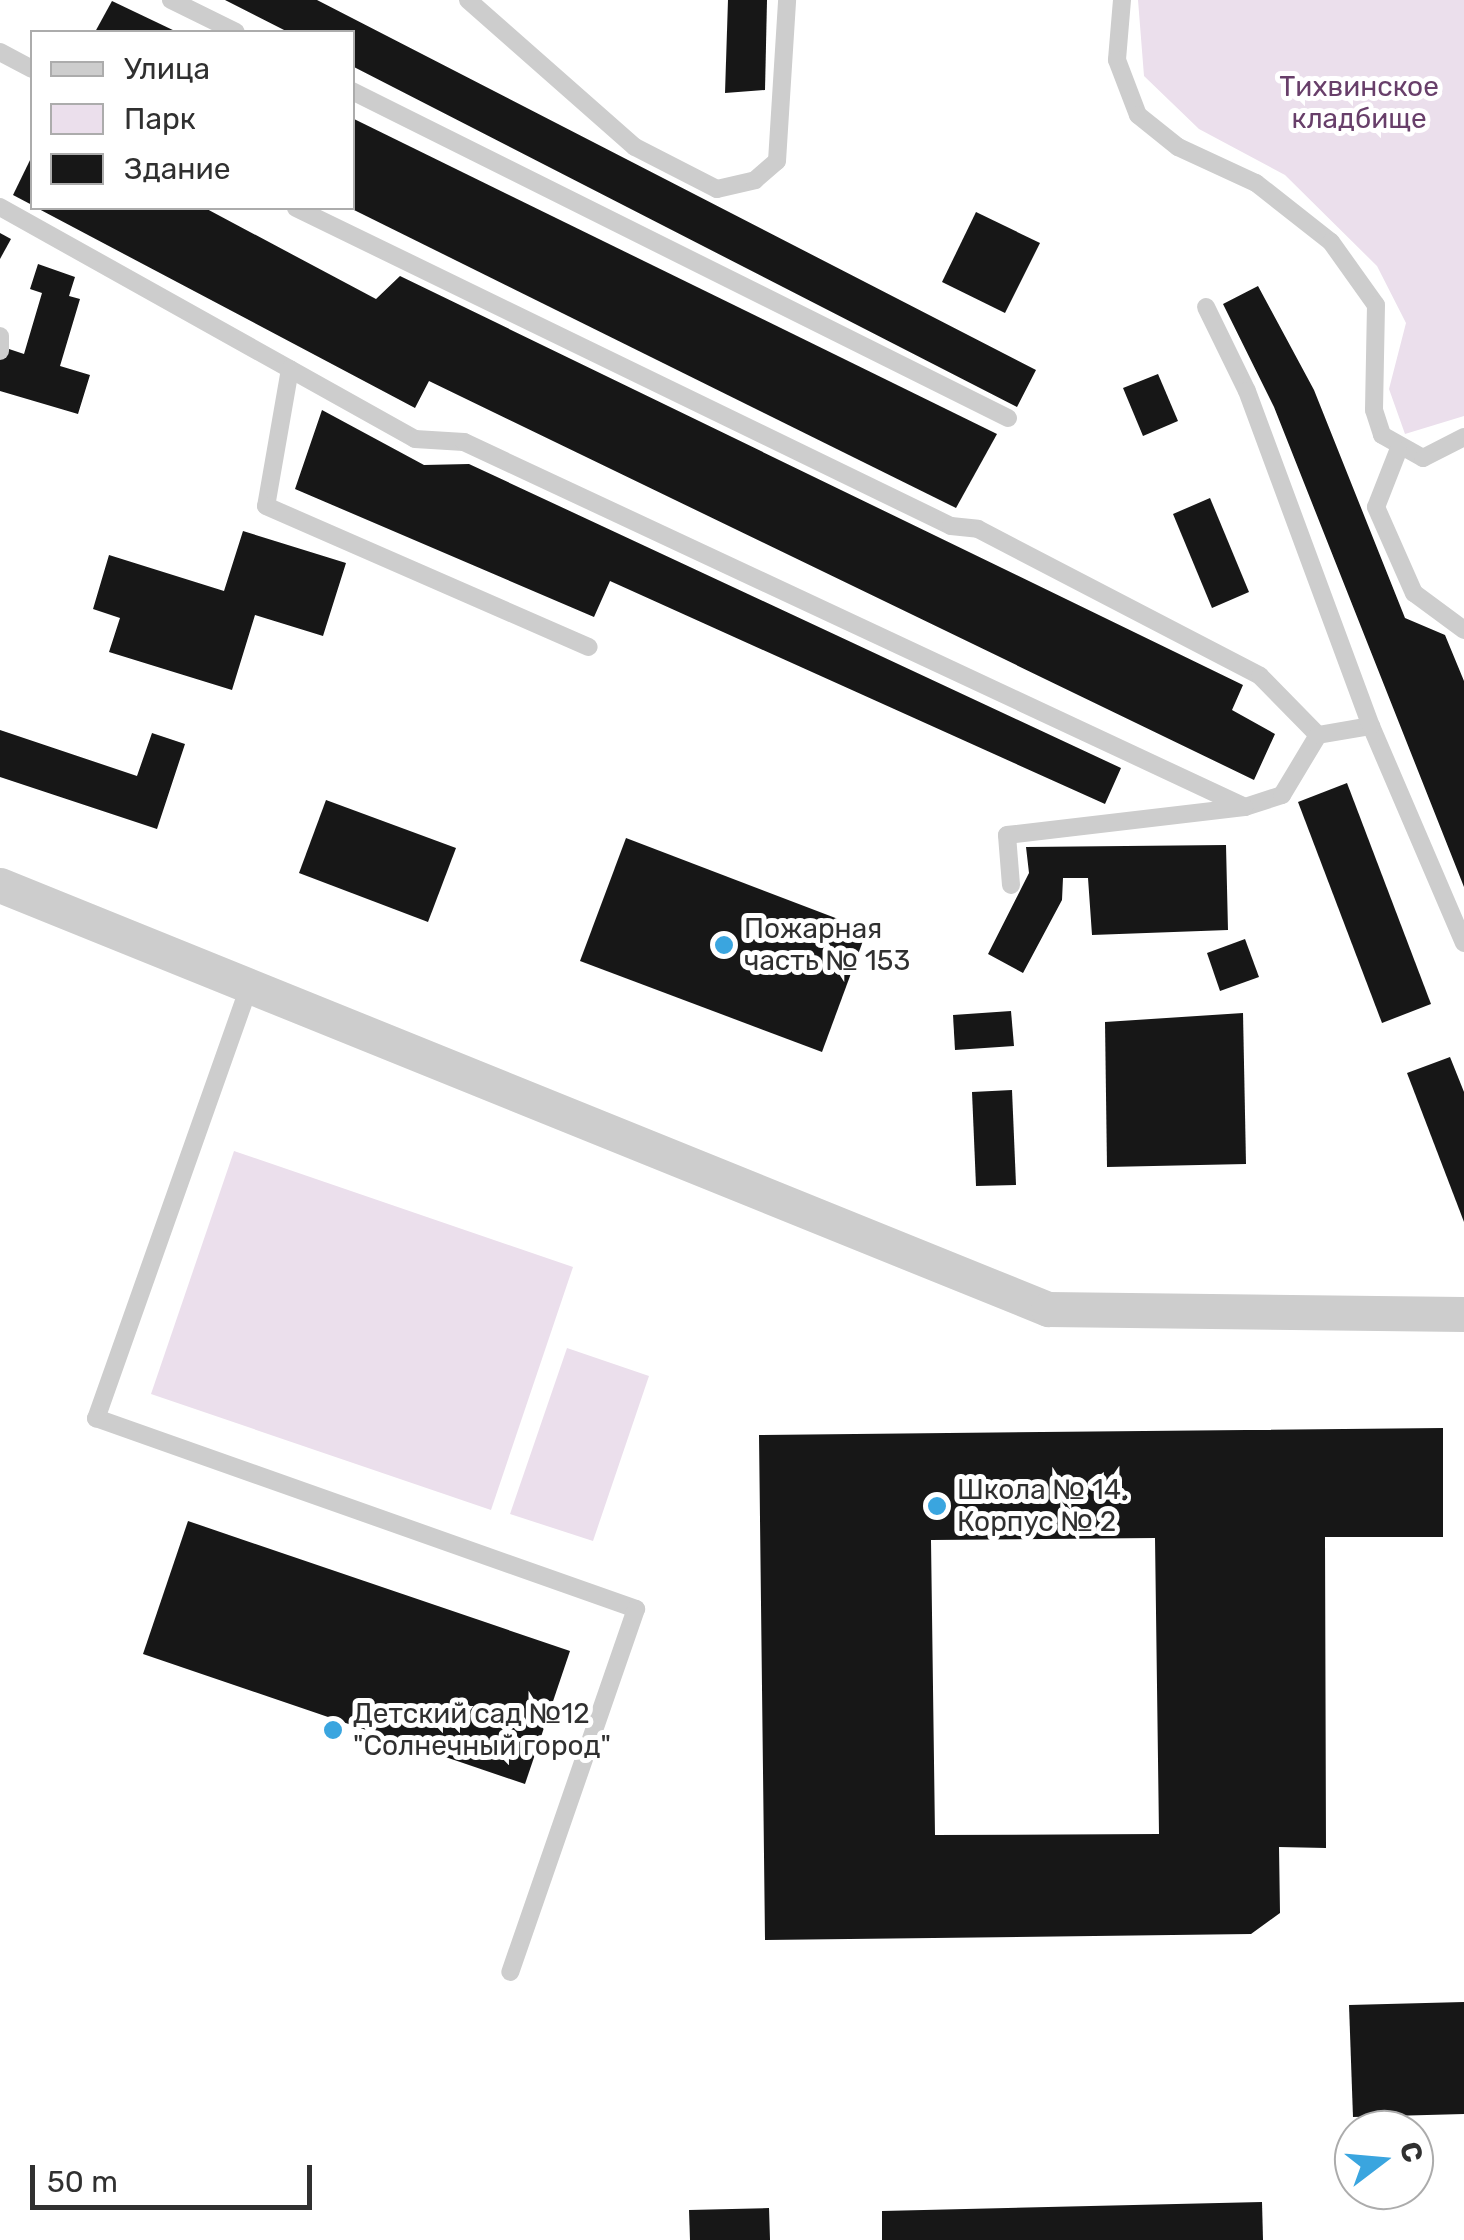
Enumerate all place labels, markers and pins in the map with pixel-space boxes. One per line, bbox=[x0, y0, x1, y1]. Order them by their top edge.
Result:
place label: Пожарная часть № 153 bbox=[744, 912, 910, 978]
marker: Пожарная часть № 153 bbox=[713, 934, 735, 956]
place label: Школа № 14. Корпус № 2 bbox=[957, 1473, 1128, 1539]
marker: Школа № 14. Корпус № 2 bbox=[926, 1495, 948, 1517]
place label: Детский сад №12 "Солнечный город" bbox=[353, 1697, 611, 1763]
marker: Детский сад №12 "Солнечный город" bbox=[322, 1719, 344, 1741]

